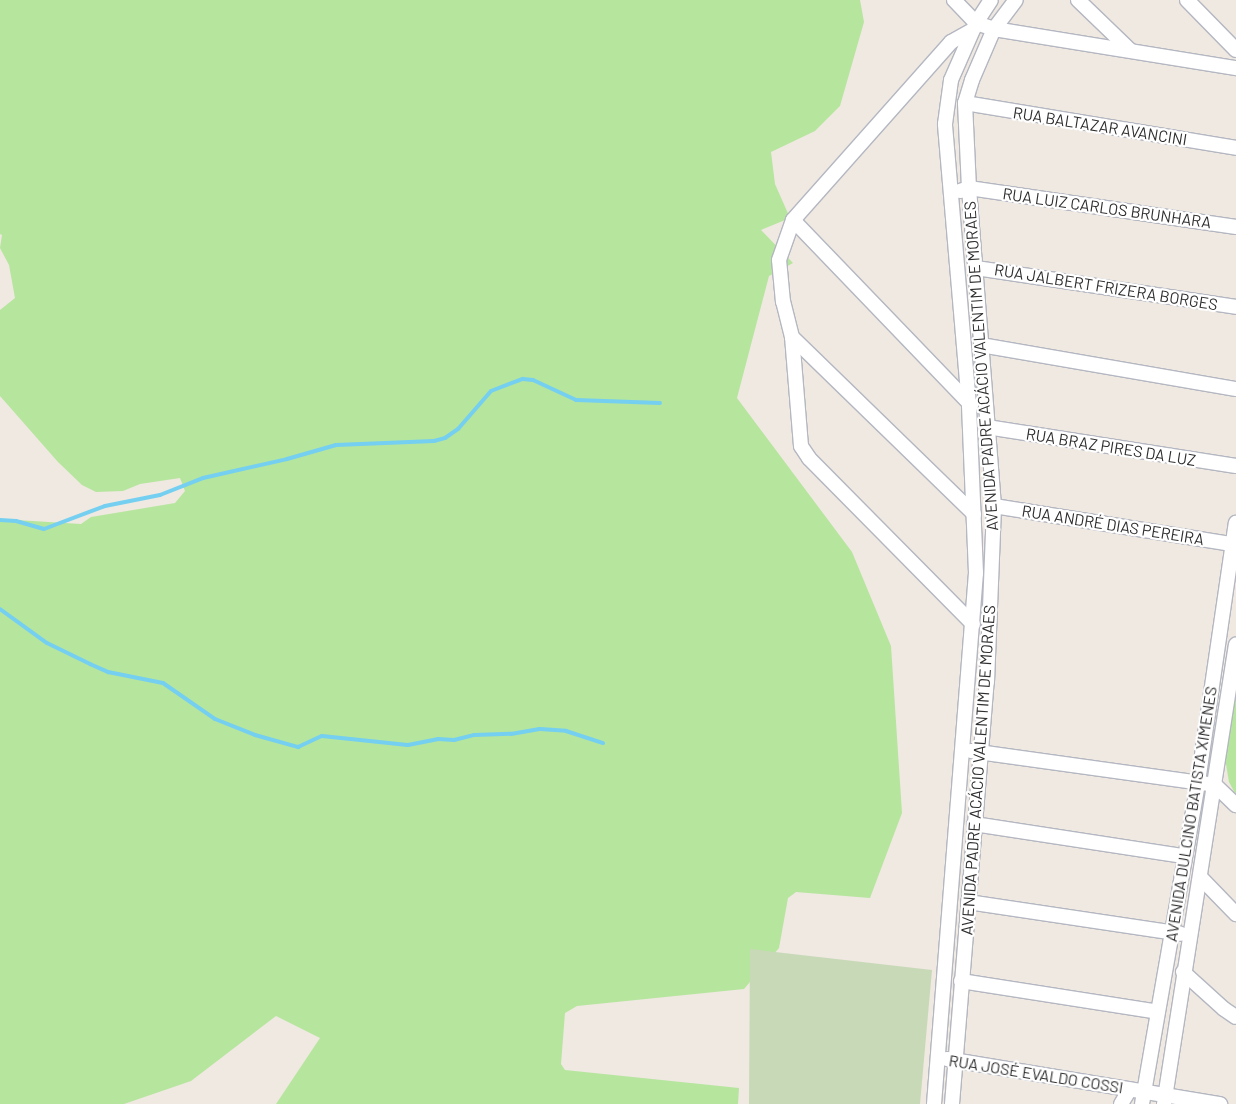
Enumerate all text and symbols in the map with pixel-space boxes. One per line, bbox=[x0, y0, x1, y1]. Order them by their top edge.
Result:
street label: RUA BALTAZAR AVANCINI bbox=[1012, 103, 1188, 149]
street label: RUA LUIZ CARLOS BRUNHARA bbox=[1001, 184, 1213, 232]
street label: AVENIDA PADRE ACÁCIO VALENTIM DE MORAES bbox=[960, 200, 1002, 532]
street label: RUA JALBERT FRIZERA BORGES bbox=[993, 260, 1219, 314]
street label: RUA BRAZ PIRES DA LUZ bbox=[1025, 424, 1197, 470]
street label: RUA ANDRÉ DIAS PEREIRA bbox=[1020, 501, 1206, 549]
street label: AVENIDA PADRE ACÁCIO VALENTIM DE MORAES bbox=[957, 604, 999, 936]
street label: AVENIDA DULCINO BATISTA XIMENES bbox=[1161, 685, 1221, 943]
street label: RUA JOSÉ EVALDO COSSI bbox=[947, 1051, 1125, 1097]

